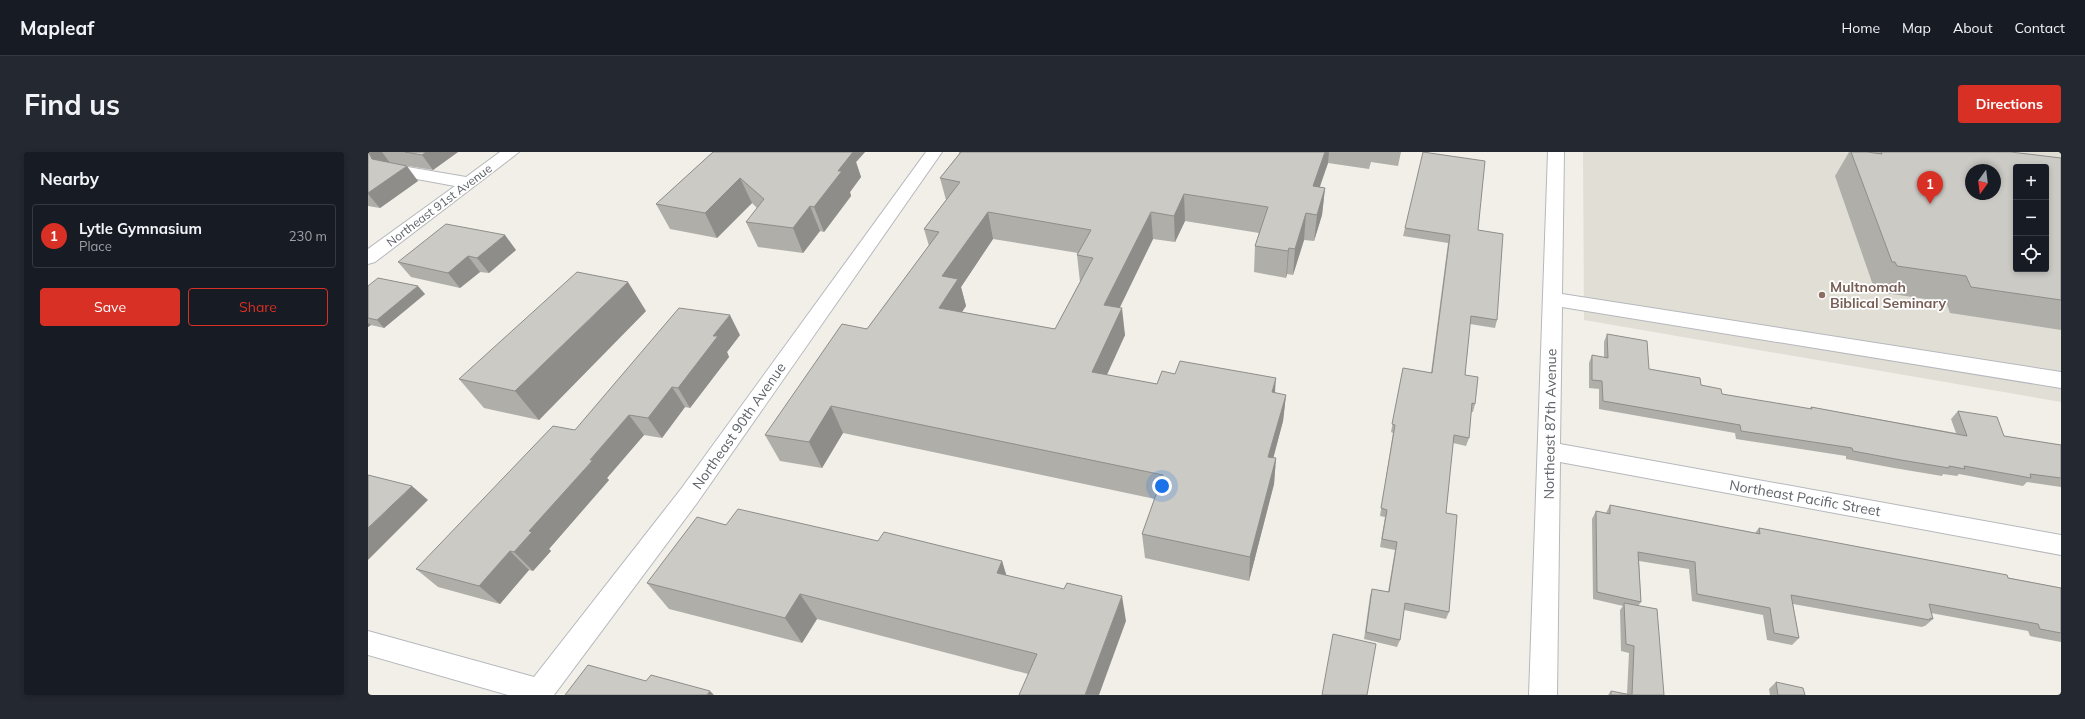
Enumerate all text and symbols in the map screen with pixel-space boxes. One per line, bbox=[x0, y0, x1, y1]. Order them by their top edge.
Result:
text: Mapleaf bbox=[20, 16, 94, 40]
text: Home bbox=[1841, 19, 1880, 37]
text: Map bbox=[1902, 19, 1931, 37]
text: About bbox=[1953, 19, 1993, 37]
text: Contact bbox=[2015, 19, 2065, 37]
button: Directions bbox=[1958, 85, 2061, 123]
text: Find us bbox=[24, 87, 120, 122]
street label: Northeast 91st Avenue bbox=[383, 160, 495, 250]
north arrow bbox=[1965, 164, 2001, 200]
map controls bbox=[2013, 164, 2049, 272]
button: + bbox=[2013, 164, 2049, 200]
text: Nearby bbox=[40, 168, 99, 189]
pin: 1 bbox=[1917, 171, 1943, 204]
button: − bbox=[2013, 200, 2049, 236]
text: Lytle Gymnasium bbox=[79, 219, 202, 238]
text: 1 bbox=[50, 228, 58, 244]
text: 230 m bbox=[289, 228, 327, 244]
button: locate bbox=[2013, 236, 2049, 272]
text: Place bbox=[79, 238, 112, 254]
place label: Multnomah Biblical Seminary bbox=[1830, 278, 1946, 312]
button: Save bbox=[40, 288, 180, 326]
button: Share bbox=[188, 288, 328, 326]
marker: Multnomah Biblical Seminary bbox=[1817, 290, 1827, 300]
street label: Northeast 87th Avenue bbox=[1540, 348, 1560, 500]
street label: Northeast 90th Avenue bbox=[688, 359, 790, 493]
your location bbox=[1152, 476, 1172, 496]
street label: Northeast Pacific Street bbox=[1728, 476, 1882, 520]

